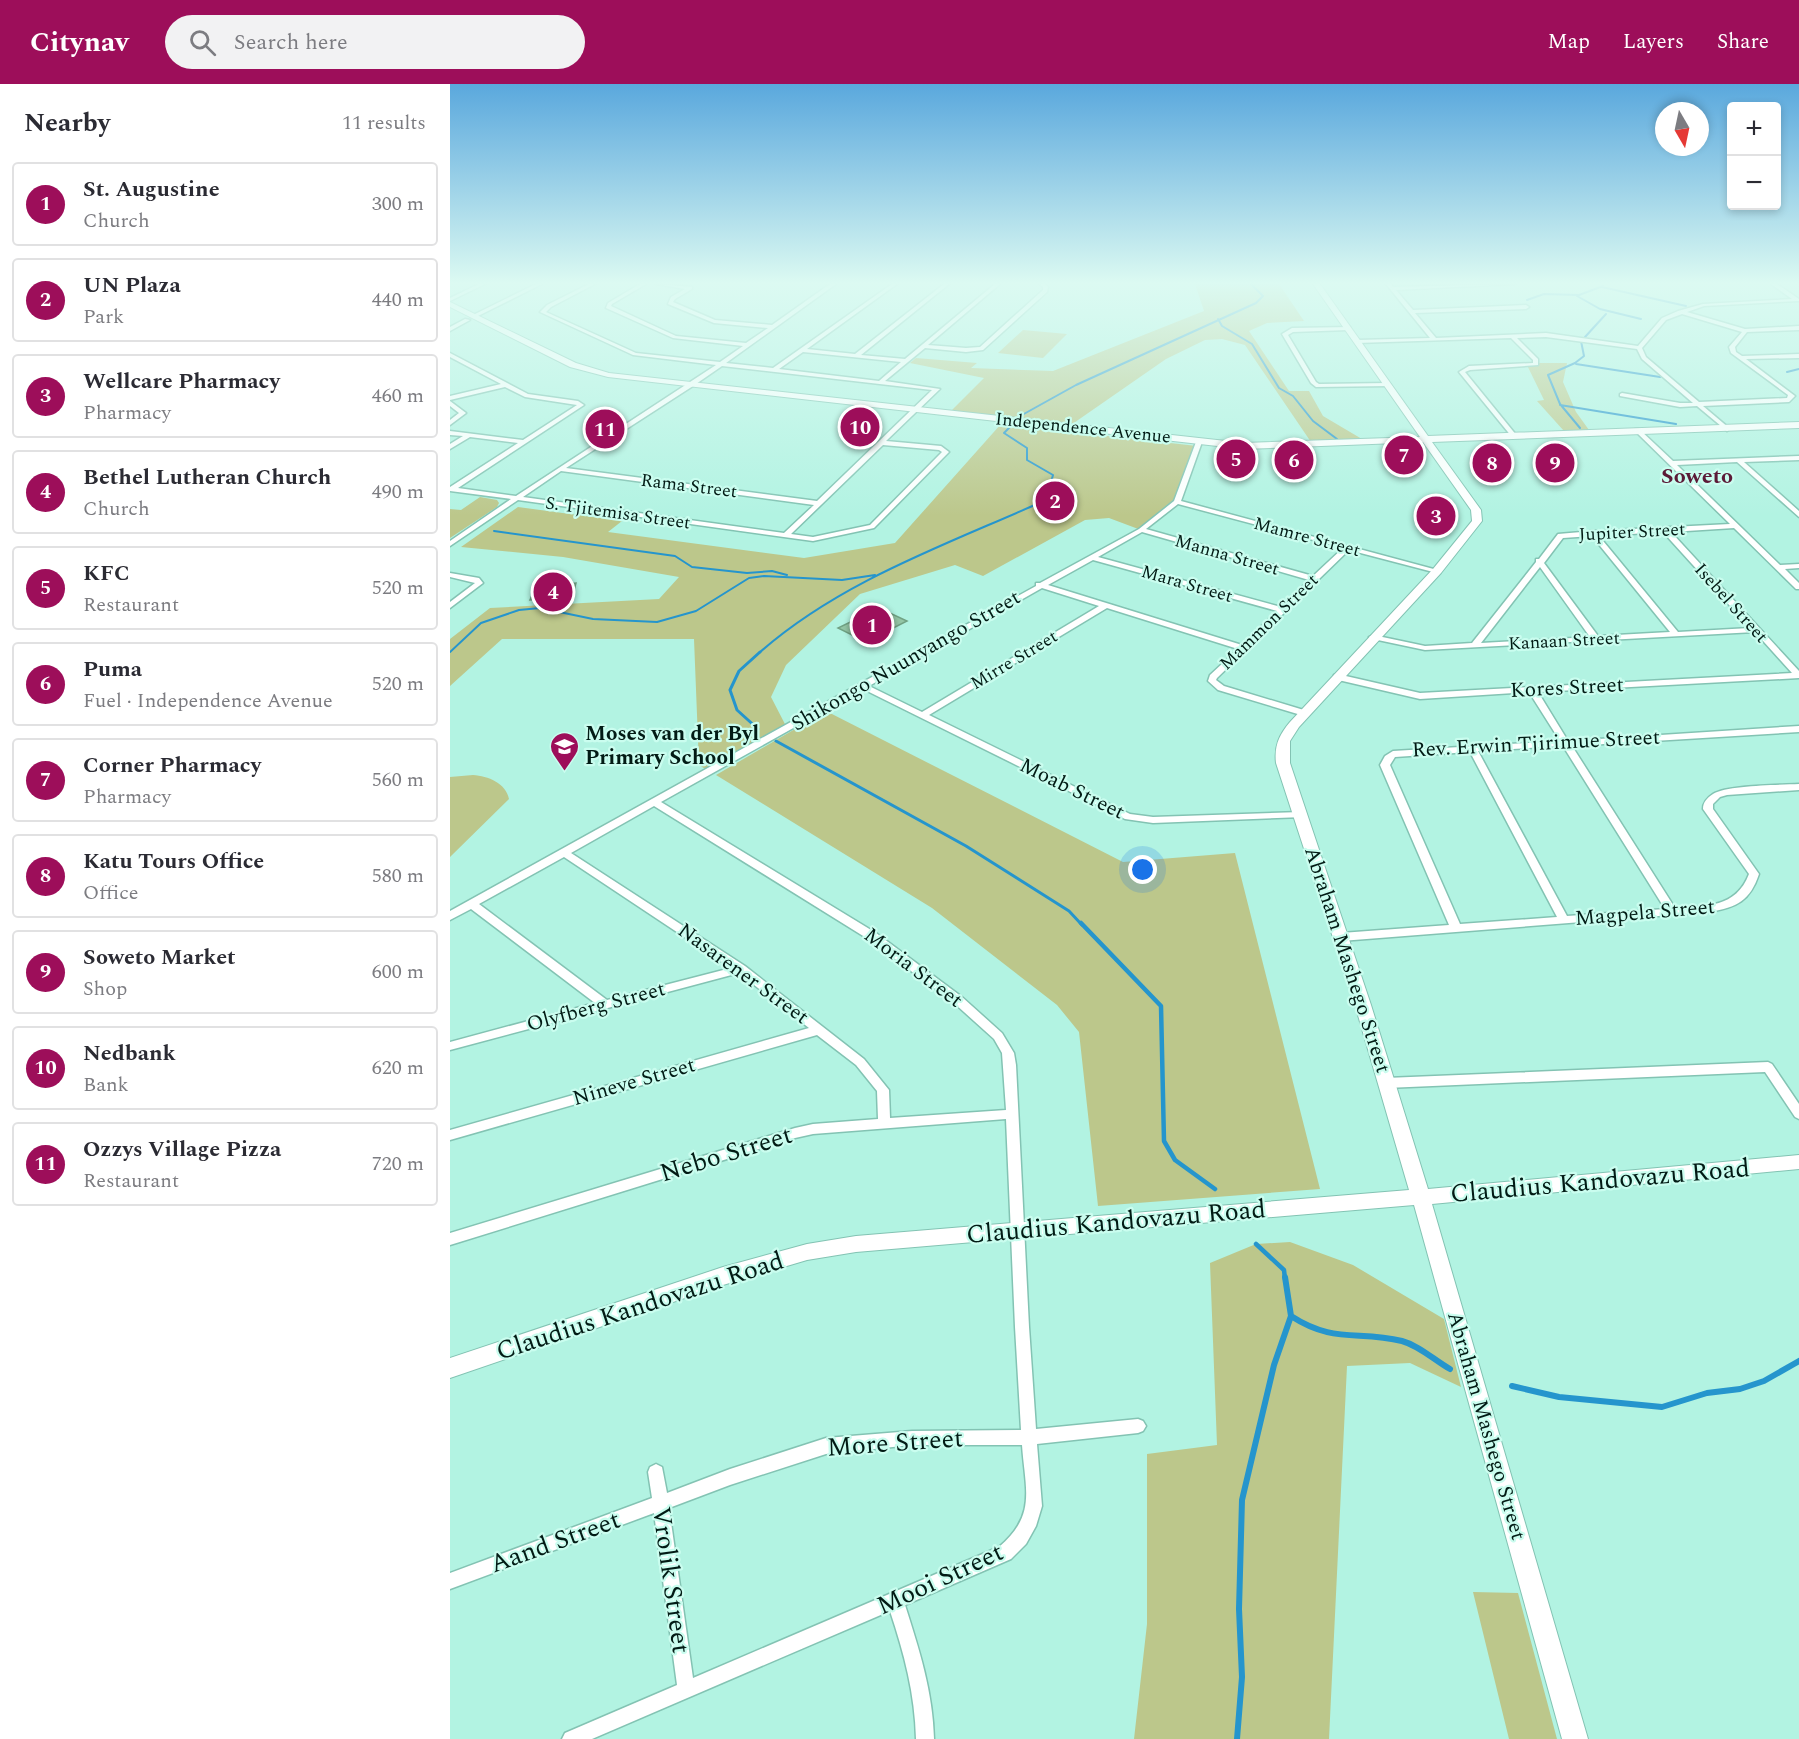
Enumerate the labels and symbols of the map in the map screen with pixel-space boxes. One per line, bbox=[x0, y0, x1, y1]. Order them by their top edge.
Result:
north arrow bbox=[1655, 102, 1709, 156]
pin: 10 bbox=[840, 404, 880, 450]
street label: Independence Avenue bbox=[994, 405, 1172, 451]
pin: 11 bbox=[586, 406, 624, 452]
pin: 7 bbox=[1384, 432, 1424, 478]
pin: 5 bbox=[1216, 436, 1256, 482]
pin: 6 bbox=[1274, 438, 1314, 482]
pin: 8 bbox=[1472, 440, 1512, 485]
pin: 9 bbox=[1536, 440, 1574, 485]
district label: Soweto bbox=[1661, 460, 1733, 493]
street label: Rama Street bbox=[639, 467, 739, 505]
pin: 2 bbox=[1036, 478, 1074, 524]
street label: S. Tjitemisa Street bbox=[544, 489, 692, 537]
pin: 3 bbox=[1416, 494, 1456, 538]
street label: Mamre Street bbox=[1251, 510, 1363, 564]
street label: Jupiter Street bbox=[1578, 516, 1686, 548]
street label: Manna Street bbox=[1172, 527, 1282, 583]
street label: Isebel Street bbox=[1688, 557, 1774, 649]
street label: Mara Street bbox=[1138, 558, 1236, 610]
street label: Mammon Street bbox=[1213, 567, 1325, 677]
pin: 4 bbox=[534, 570, 572, 614]
street label: Shikongo Nuunyango Street bbox=[785, 582, 1027, 740]
pin: 1 bbox=[852, 602, 892, 648]
street label: Mirre Street bbox=[965, 623, 1063, 697]
street label: Kanaan Street bbox=[1508, 625, 1620, 657]
street label: Kores Street bbox=[1509, 669, 1625, 707]
place label: Moses van der Byl Primary School bbox=[585, 718, 759, 774]
street label: Rev. Erwin Tjirimue Street bbox=[1411, 722, 1661, 766]
school or university icon: Moses van der Byl Primary School bbox=[548, 730, 580, 772]
street label: Moab Street bbox=[1014, 750, 1130, 828]
street label: Abraham Mashego Street bbox=[1295, 843, 1399, 1077]
your location bbox=[1128, 855, 1157, 884]
street label: Magpela Street bbox=[1574, 891, 1716, 935]
street label: Nasarener Street bbox=[671, 915, 815, 1033]
street label: Moria Street bbox=[857, 920, 969, 1016]
street label: Olyfberg Street bbox=[523, 973, 669, 1041]
street label: Nineve Street bbox=[569, 1049, 699, 1115]
street label: Nebo Street bbox=[655, 1115, 797, 1193]
street label: Claudius Kandovazu Road bbox=[1449, 1148, 1751, 1214]
street label: Claudius Kandovazu Road bbox=[965, 1189, 1267, 1255]
street label: Claudius Kandovazu Road bbox=[491, 1241, 789, 1371]
street label: Abraham Mashego Street bbox=[1438, 1308, 1534, 1544]
street label: More Street bbox=[825, 1418, 965, 1468]
street label: Aand Street bbox=[484, 1500, 626, 1584]
street label: Vrolik Street bbox=[641, 1504, 701, 1656]
street label: Mooi Street bbox=[870, 1532, 1010, 1626]

